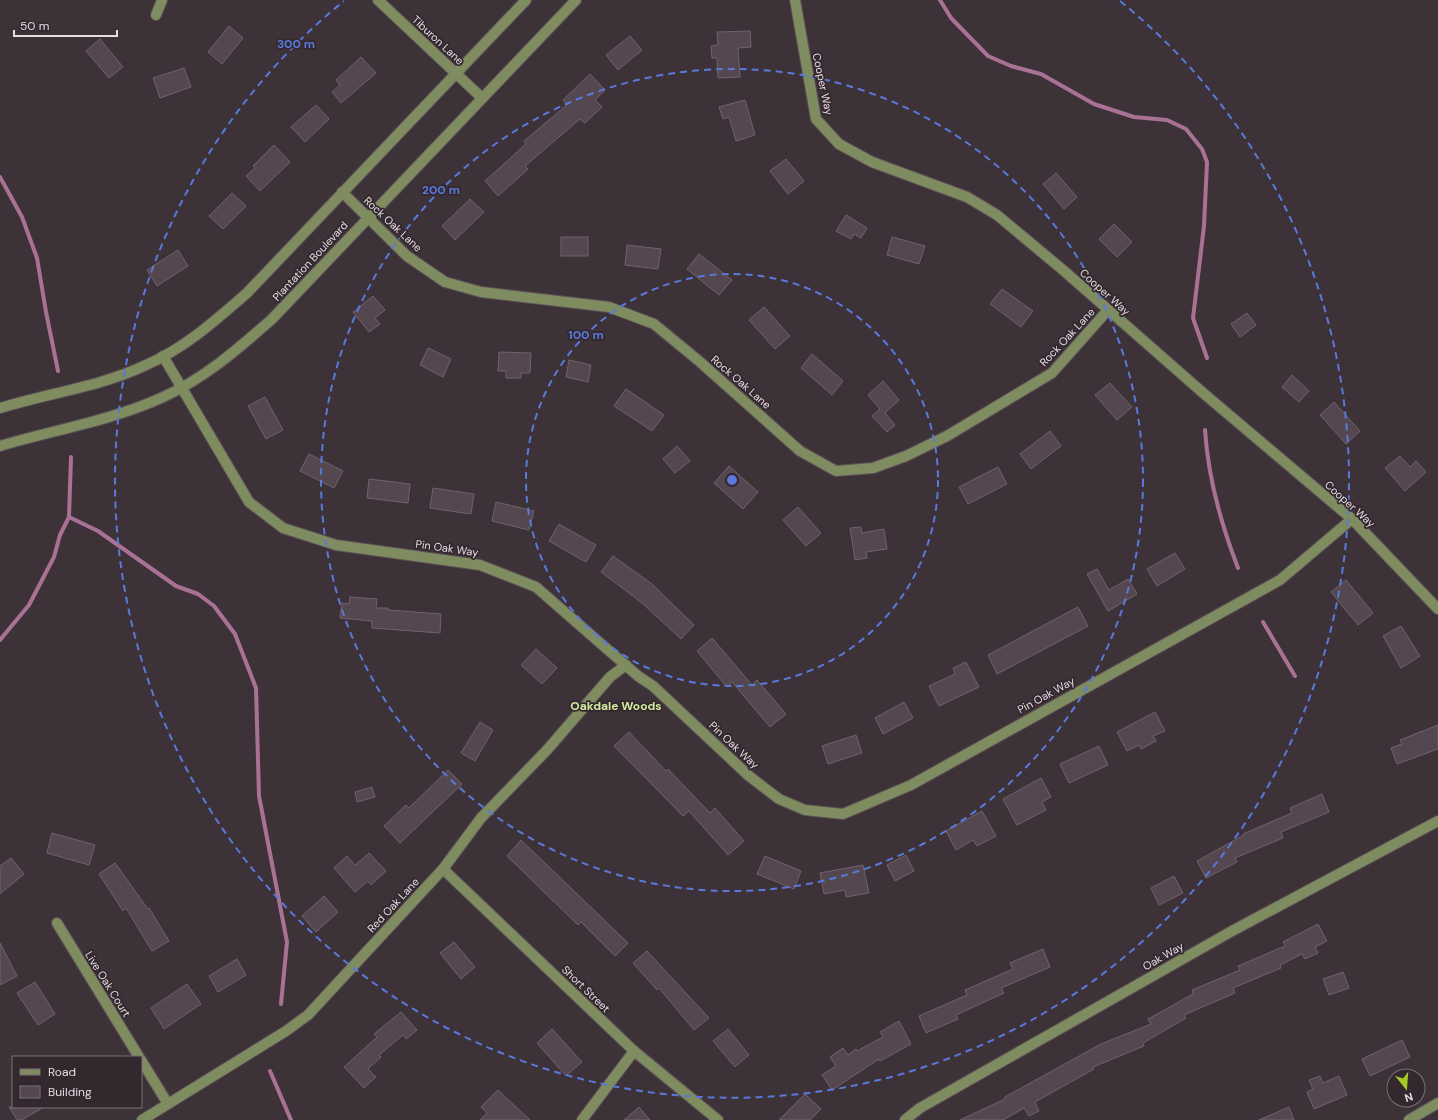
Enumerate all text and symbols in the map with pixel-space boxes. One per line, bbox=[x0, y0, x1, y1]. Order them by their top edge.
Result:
scale bar bbox=[14, 12, 117, 38]
street label: Tiburon Lane bbox=[409, 12, 467, 68]
text: 50 m bbox=[20, 18, 49, 34]
text: 300 m bbox=[277, 36, 315, 52]
street label: Cooper Way bbox=[810, 52, 836, 116]
text: 200 m bbox=[422, 182, 460, 198]
street label: Rock Oak Lane bbox=[361, 193, 425, 255]
street label: Plantation Boulevard bbox=[269, 218, 351, 304]
street label: Cooper Way bbox=[1077, 266, 1133, 318]
street label: Rock Oak Lane bbox=[1036, 305, 1098, 369]
text: 100 m bbox=[568, 327, 604, 343]
street label: Rock Oak Lane bbox=[708, 352, 774, 412]
centre of rings bbox=[725, 473, 739, 487]
street label: Cooper Way bbox=[1322, 478, 1378, 530]
street label: Pin Oak Way bbox=[415, 537, 479, 559]
street label: Pin Oak Way bbox=[1015, 674, 1077, 716]
district label: Oakdale Woods bbox=[570, 698, 662, 714]
street label: Pin Oak Way bbox=[706, 718, 762, 772]
street label: Red Oak Lane bbox=[364, 875, 422, 935]
street label: Oak Way bbox=[1140, 939, 1186, 973]
street label: Live Oak Court bbox=[82, 948, 134, 1020]
street label: Short Street bbox=[559, 963, 613, 1015]
legend bbox=[12, 1056, 142, 1108]
text: Road bbox=[48, 1064, 76, 1080]
north arrow bbox=[1386, 1068, 1426, 1108]
text: Building bbox=[48, 1084, 92, 1100]
text: N bbox=[1403, 1090, 1415, 1105]

